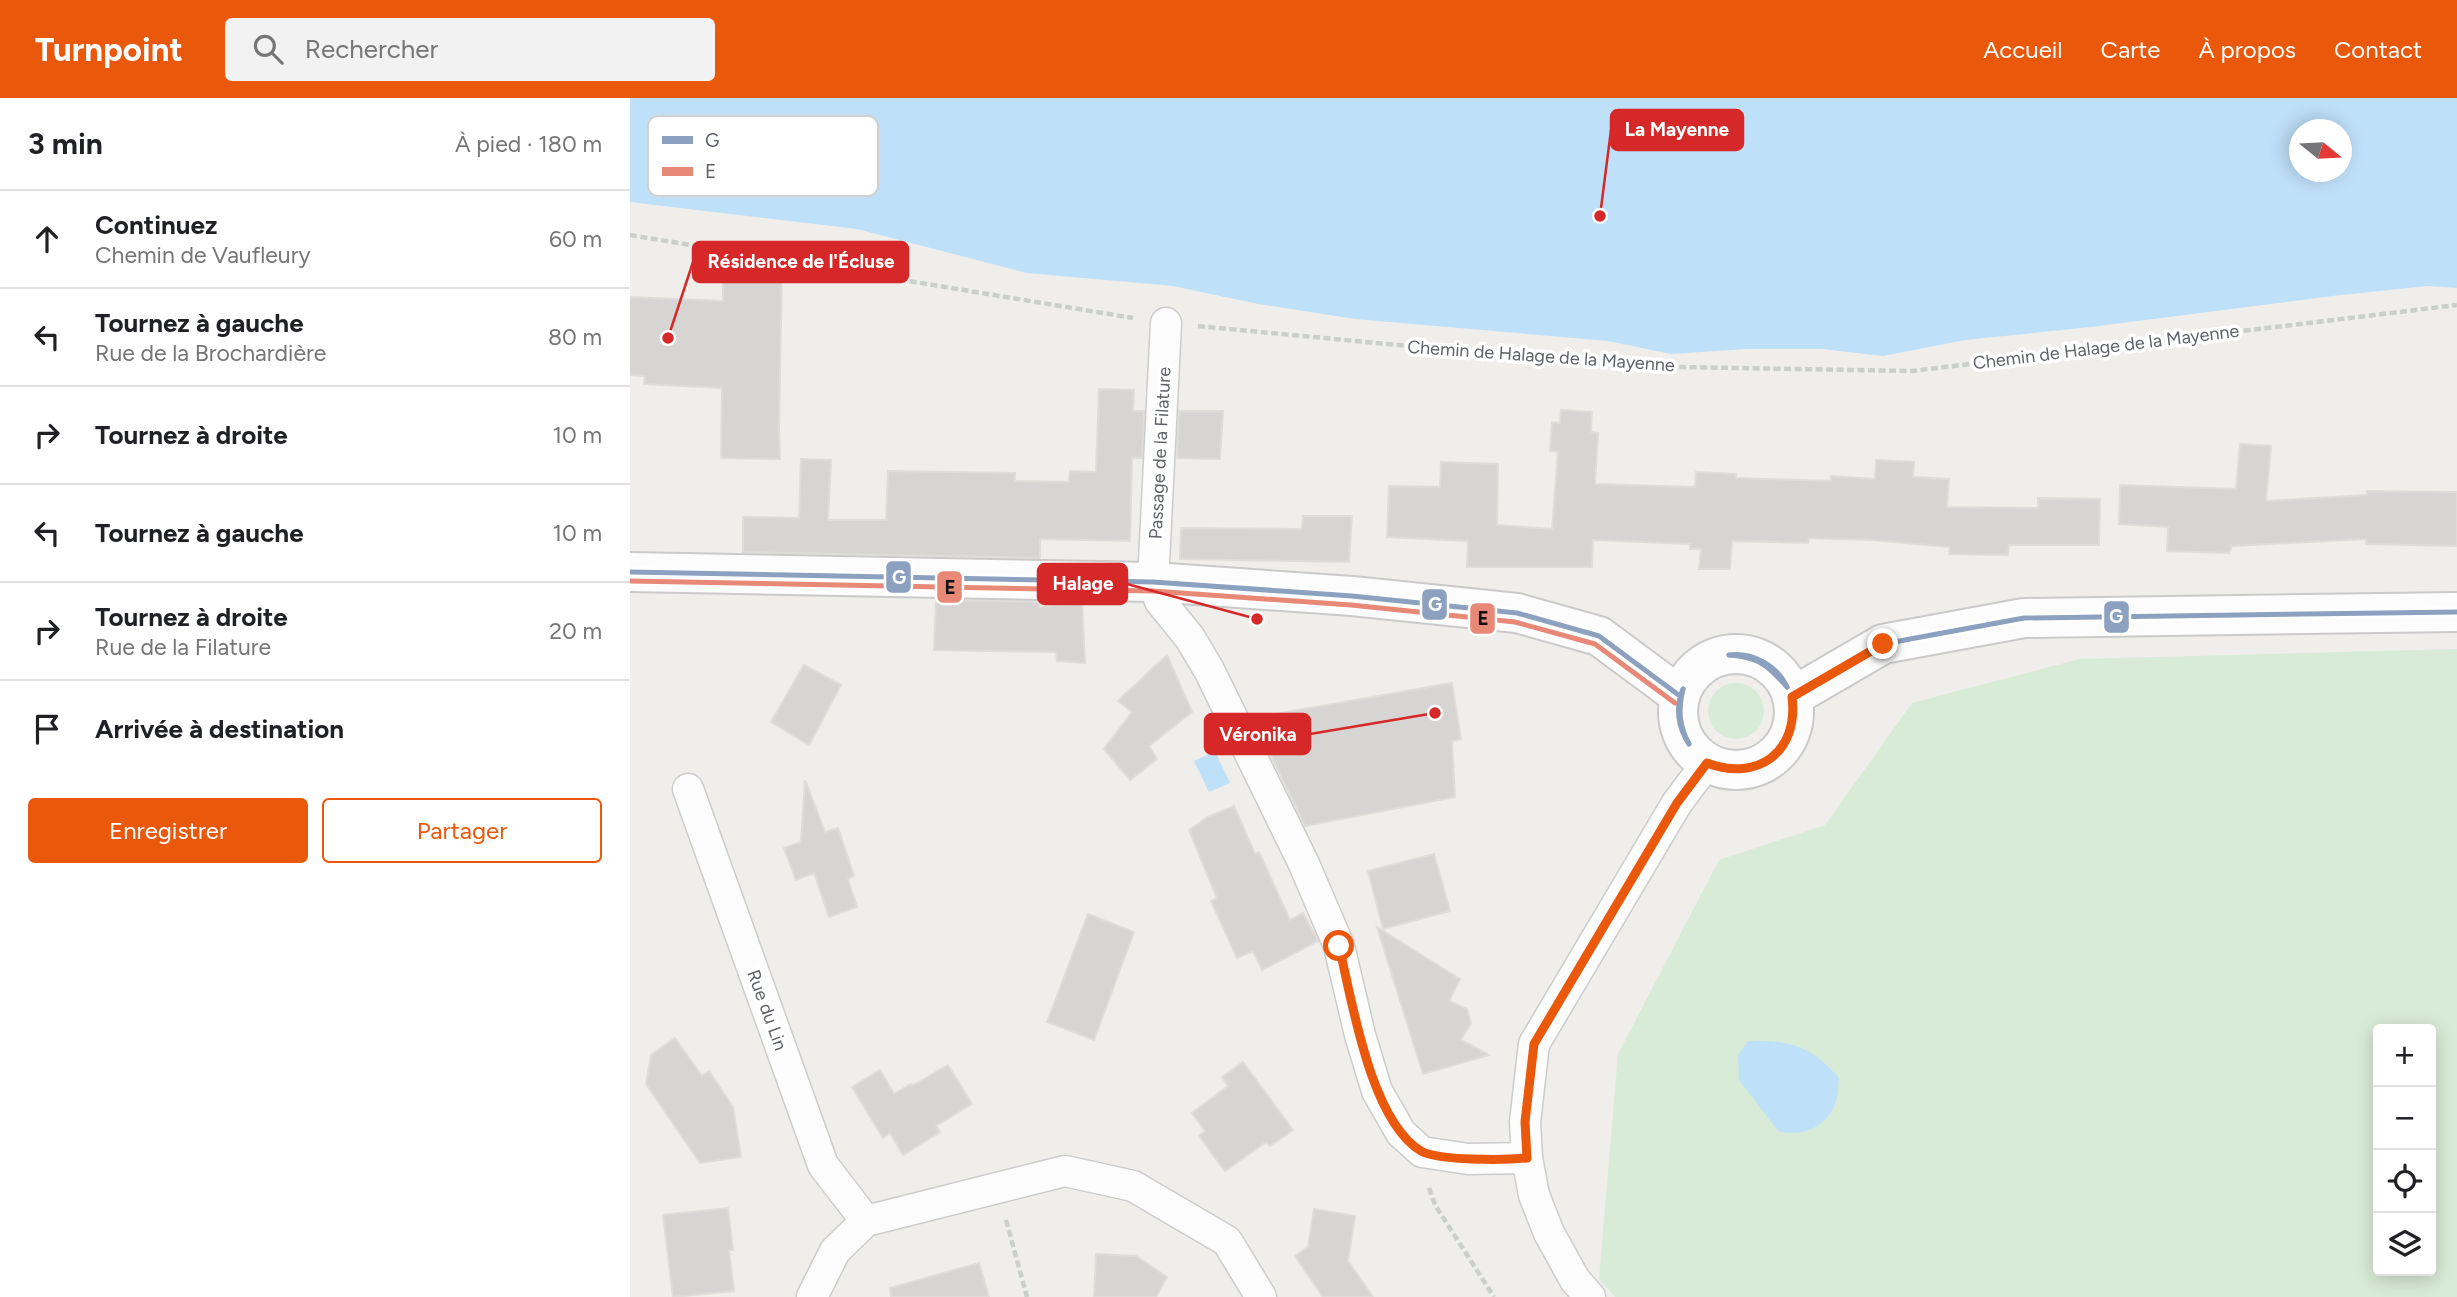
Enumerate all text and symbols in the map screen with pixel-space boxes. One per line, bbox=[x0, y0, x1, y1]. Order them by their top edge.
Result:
search box bbox=[225, 18, 715, 81]
text: Turnpoint bbox=[35, 30, 183, 69]
icon: search bbox=[249, 30, 287, 68]
text: Rechercher bbox=[305, 33, 438, 65]
text: Accueil bbox=[1983, 35, 2063, 64]
text: Carte bbox=[2101, 35, 2160, 64]
text: À propos bbox=[2198, 35, 2296, 64]
text: Contact bbox=[2334, 35, 2422, 64]
callout: La Mayenne bbox=[1611, 110, 1743, 150]
legend bbox=[648, 116, 878, 196]
text: La Mayenne bbox=[1625, 118, 1730, 141]
north arrow bbox=[2289, 119, 2352, 182]
text: 3 min bbox=[28, 125, 103, 162]
text: G bbox=[705, 129, 719, 152]
text: À pied · 180 m bbox=[455, 130, 602, 158]
text: E bbox=[705, 160, 716, 183]
text: Continuez bbox=[95, 209, 217, 241]
icon: ahead bbox=[28, 220, 66, 258]
text: 60 m bbox=[549, 225, 602, 253]
text: Chemin de Vaufleury bbox=[95, 241, 311, 269]
callout: Résidence de l'Écluse bbox=[693, 242, 908, 282]
text: Résidence de l'Écluse bbox=[708, 250, 895, 273]
text: Tournez à gauche bbox=[95, 307, 304, 339]
icon: left bbox=[28, 318, 66, 356]
street label: Chemin de Halage de la Mayenne bbox=[1972, 320, 2241, 374]
text: 80 m bbox=[548, 323, 602, 351]
street label: Chemin de Halage de la Mayenne bbox=[1407, 336, 1676, 376]
text: Rue de la Brochardière bbox=[95, 339, 326, 367]
street label: Passage de la Filature bbox=[1145, 366, 1176, 540]
icon: right bbox=[28, 416, 66, 454]
text: Tournez à droite bbox=[95, 419, 288, 451]
text: 10 m bbox=[553, 421, 602, 449]
icon: left bbox=[28, 514, 66, 552]
text: Tournez à gauche bbox=[95, 517, 304, 549]
text: 10 m bbox=[553, 519, 602, 547]
line badge: G bbox=[885, 560, 912, 594]
callout: Halage bbox=[1038, 564, 1127, 604]
text: G bbox=[892, 566, 906, 589]
line badge: E bbox=[936, 570, 963, 604]
text: Halage bbox=[1052, 572, 1114, 595]
text: E bbox=[944, 576, 956, 599]
line badge: G bbox=[1421, 588, 1448, 621]
text: G bbox=[1428, 593, 1442, 616]
line badge: G bbox=[2103, 600, 2130, 634]
text: Tournez à droite bbox=[95, 601, 288, 633]
line badge: E bbox=[1469, 602, 1496, 635]
text: G bbox=[2109, 605, 2123, 628]
text: E bbox=[1477, 607, 1489, 630]
icon: right bbox=[28, 612, 66, 650]
text: 20 m bbox=[549, 617, 602, 645]
route end bbox=[1867, 628, 1898, 659]
text: Rue de la Filature bbox=[95, 633, 271, 661]
icon: arrive bbox=[28, 710, 66, 748]
text: Arrivée à destination bbox=[95, 713, 344, 745]
callout: Véronika bbox=[1205, 714, 1310, 754]
text: Véronika bbox=[1219, 723, 1297, 746]
button: Enregistrer bbox=[28, 798, 308, 863]
button: Partager bbox=[322, 798, 602, 863]
route start bbox=[1323, 930, 1354, 961]
street label: Rue du Lin bbox=[742, 967, 792, 1053]
map controls bbox=[2373, 1024, 2436, 1276]
button: + bbox=[2373, 1024, 2436, 1087]
button: − bbox=[2373, 1087, 2436, 1150]
button: locate bbox=[2373, 1150, 2436, 1213]
button: layers bbox=[2373, 1213, 2436, 1276]

